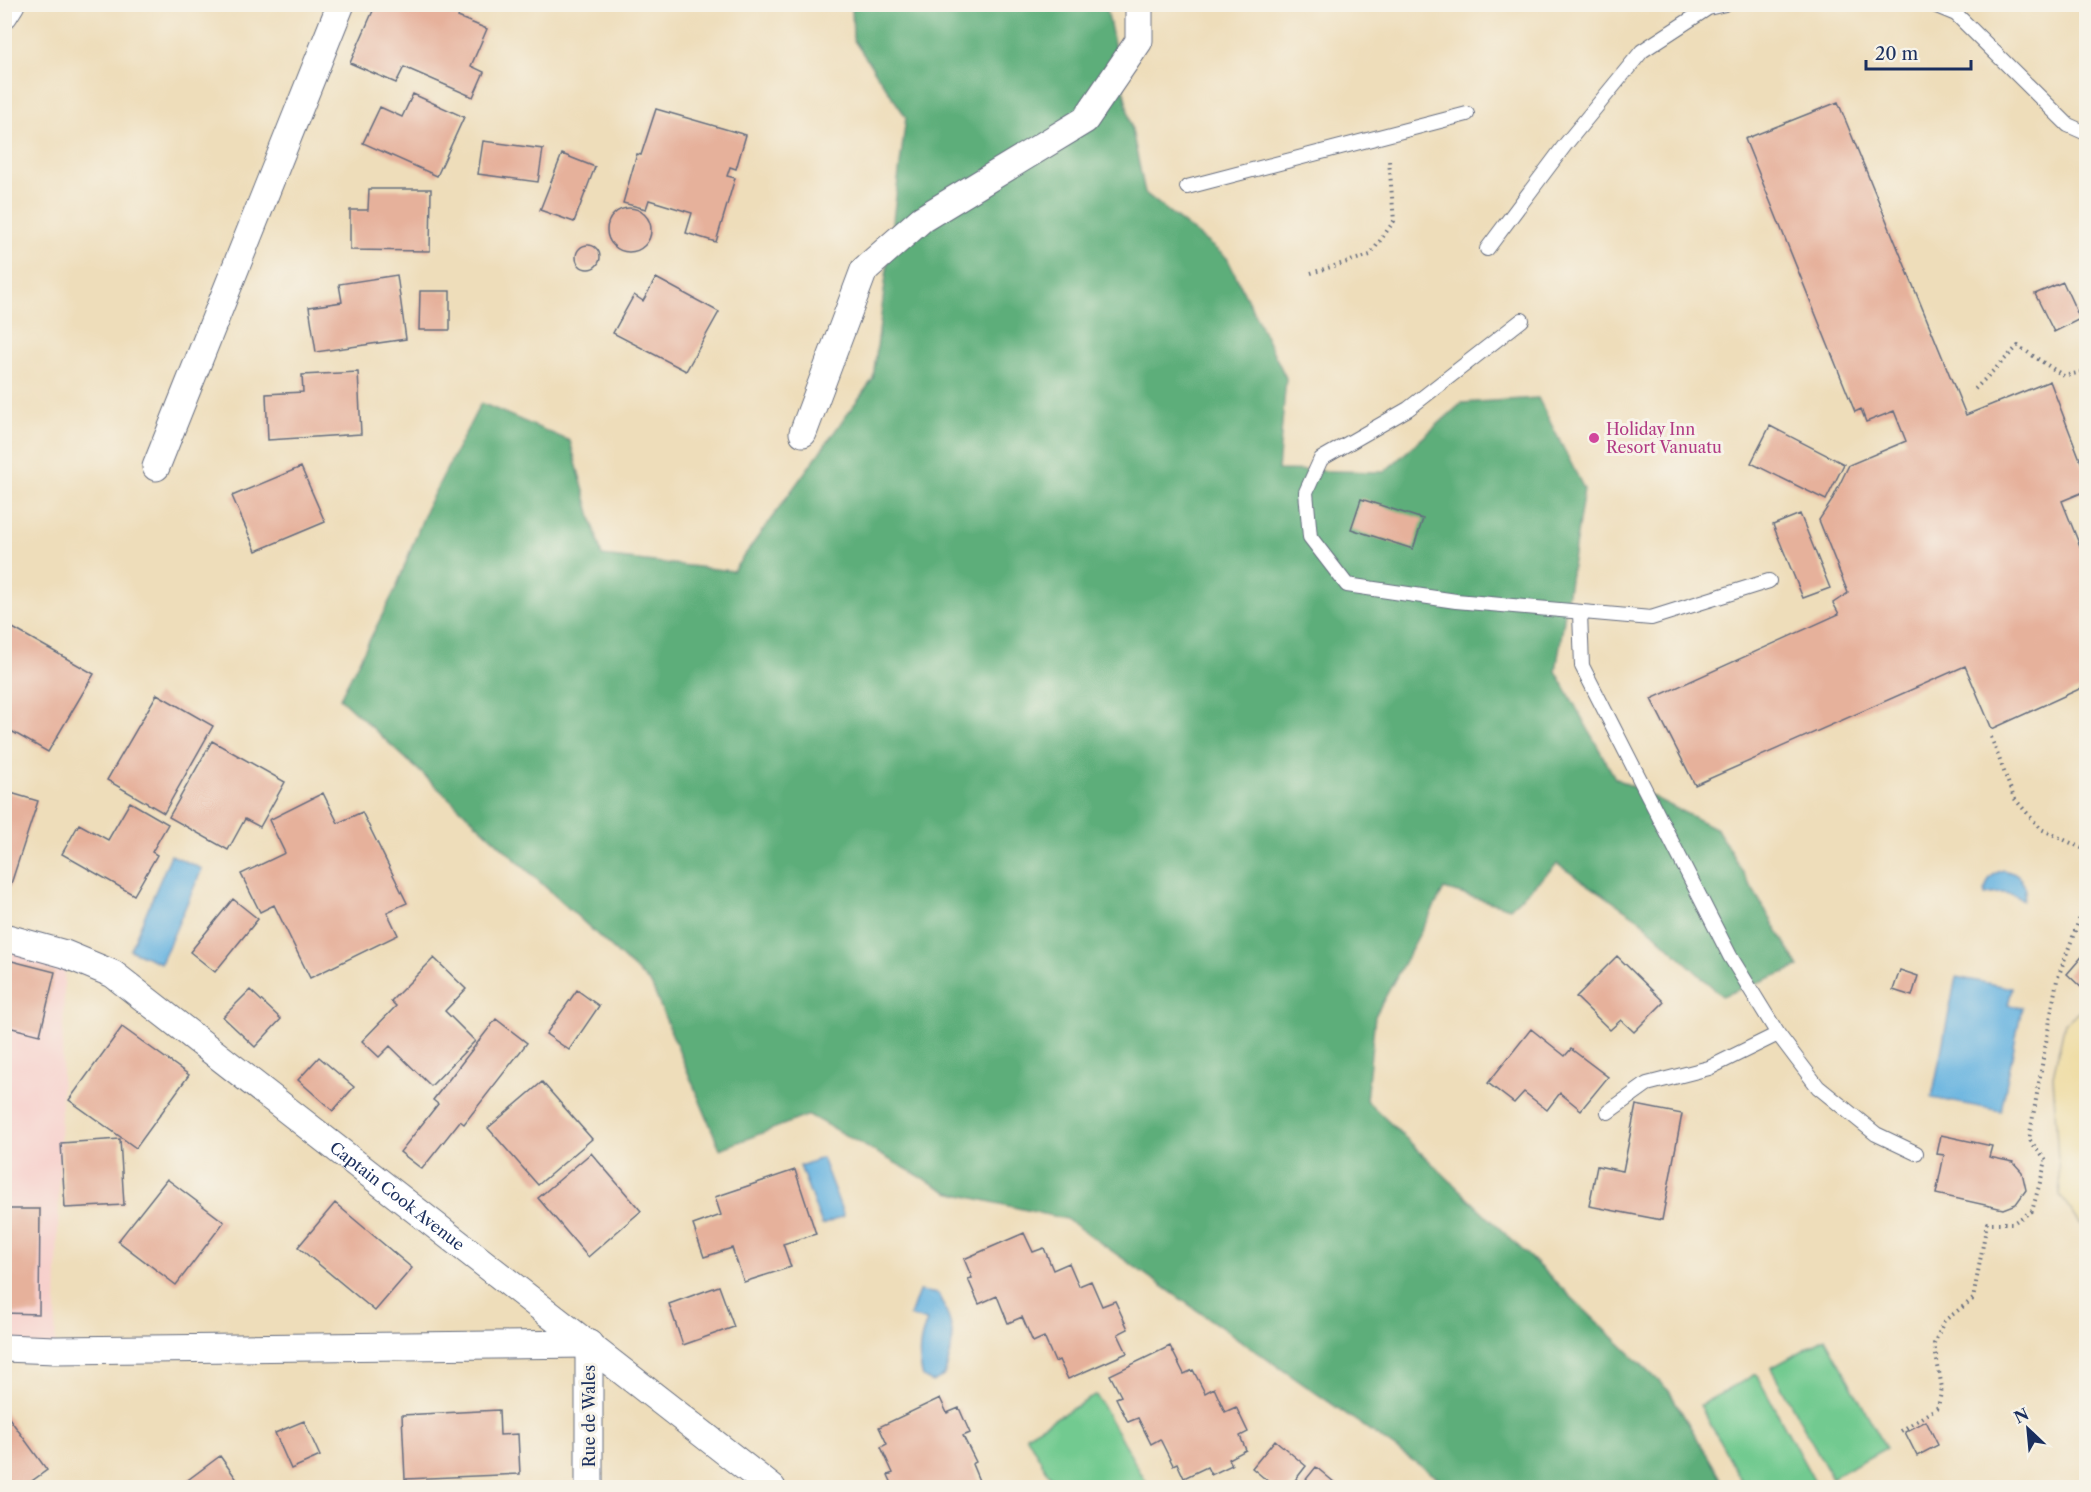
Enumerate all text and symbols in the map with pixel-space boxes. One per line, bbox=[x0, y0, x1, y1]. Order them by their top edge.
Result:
scale bar bbox=[1866, 33, 1971, 71]
text: 20 m bbox=[1875, 43, 1919, 65]
place label: Holiday Inn Resort Vanuatu bbox=[1606, 419, 1722, 457]
marker: Holiday Inn Resort Vanuatu bbox=[1587, 431, 1601, 445]
street label: Captain Cook Avenue bbox=[326, 1137, 469, 1255]
street label: Rue de Wales bbox=[579, 1365, 599, 1467]
north arrow bbox=[1998, 1399, 2058, 1459]
text: N bbox=[2011, 1403, 2032, 1428]

